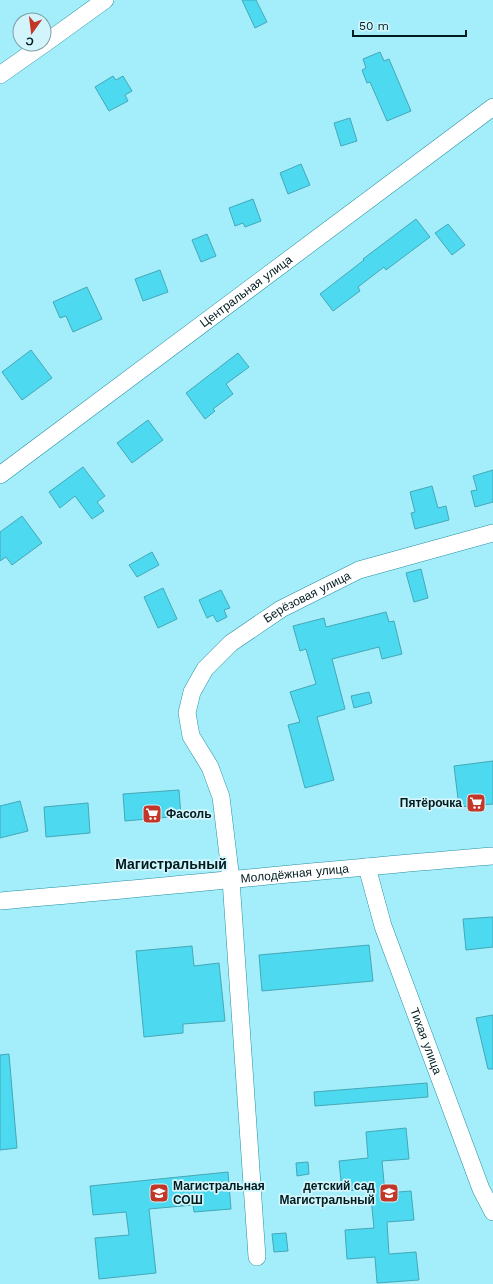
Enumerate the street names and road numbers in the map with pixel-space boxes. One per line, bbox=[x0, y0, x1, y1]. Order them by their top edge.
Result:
street label: Центральная улица bbox=[197, 252, 295, 330]
street label: Берёзовая улица bbox=[261, 568, 353, 626]
street label: Молодёжная улица bbox=[240, 861, 350, 886]
street label: Тихая улица bbox=[407, 1006, 445, 1077]

